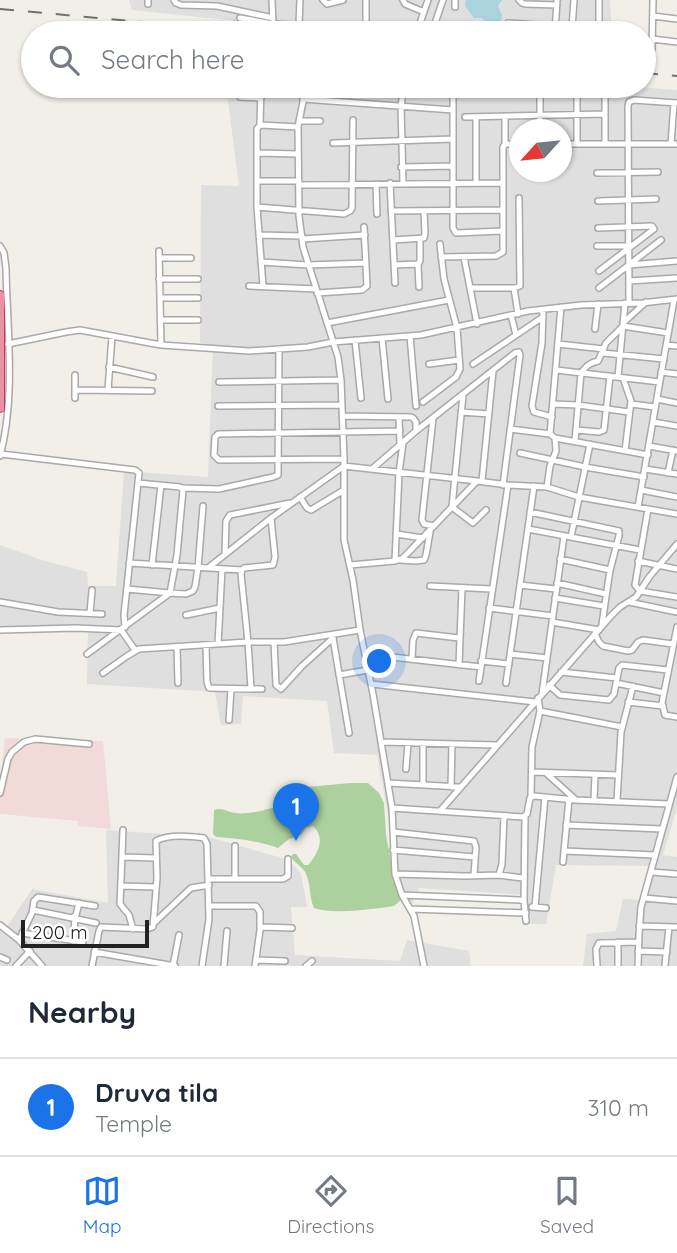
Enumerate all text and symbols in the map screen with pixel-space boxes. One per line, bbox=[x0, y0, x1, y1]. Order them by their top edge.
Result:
search box bbox=[21, 21, 656, 98]
icon: search bbox=[45, 41, 83, 79]
text: Search here bbox=[101, 43, 245, 76]
north arrow bbox=[509, 119, 572, 182]
your location bbox=[362, 644, 396, 678]
pin: 1 bbox=[273, 783, 319, 841]
scale bar bbox=[21, 917, 149, 949]
text: 200 m bbox=[32, 920, 88, 944]
text: Nearby bbox=[28, 993, 136, 1031]
text: Druva tila bbox=[95, 1076, 218, 1109]
text: 1 bbox=[47, 1093, 55, 1122]
text: 310 m bbox=[587, 1093, 649, 1122]
text: Temple bbox=[95, 1109, 172, 1138]
tab: Map bbox=[83, 1172, 122, 1238]
tab: Directions bbox=[287, 1172, 374, 1238]
tab: Saved bbox=[540, 1172, 594, 1238]

